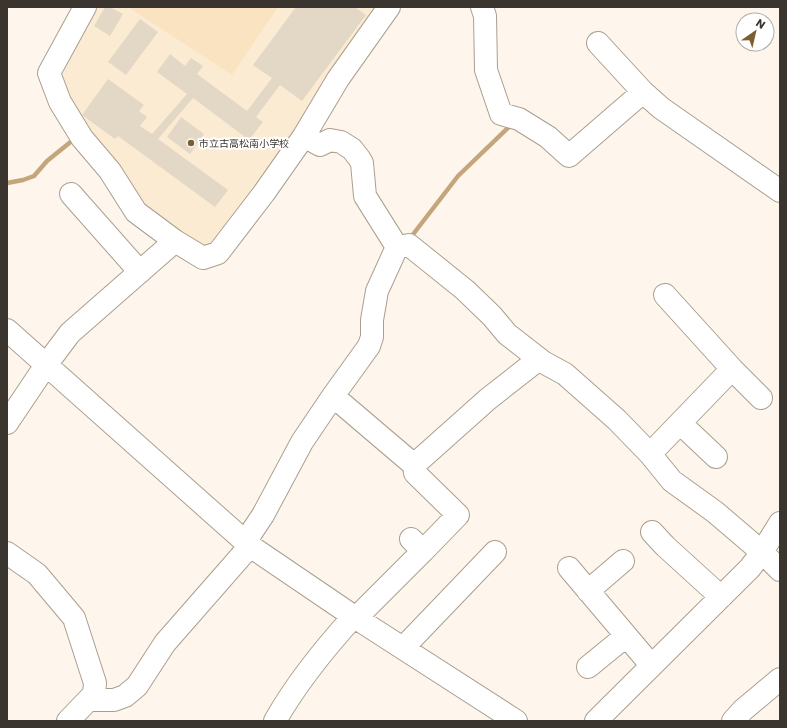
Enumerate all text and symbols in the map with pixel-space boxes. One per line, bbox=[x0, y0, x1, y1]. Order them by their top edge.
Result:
north arrow bbox=[735, 12, 775, 52]
text: N bbox=[753, 15, 768, 33]
place label: 市立古高松南小学校 bbox=[199, 136, 289, 151]
marker: 市立古高松南小学校 bbox=[186, 138, 196, 148]

